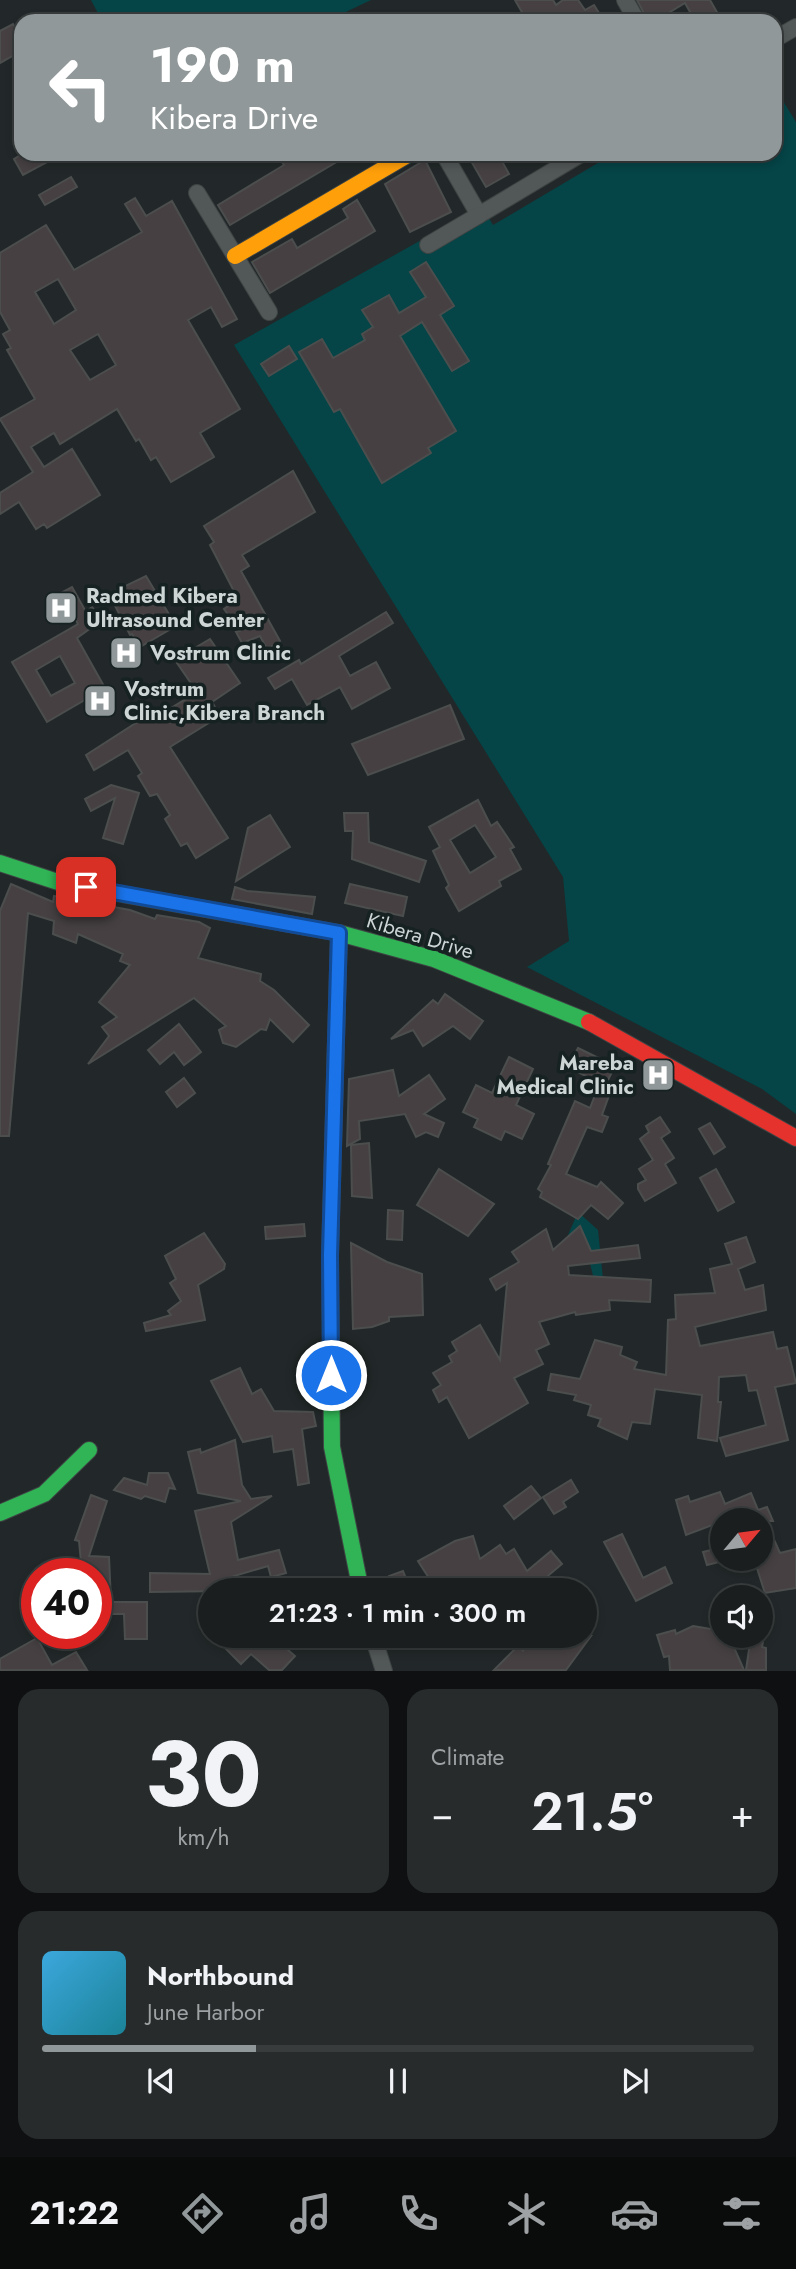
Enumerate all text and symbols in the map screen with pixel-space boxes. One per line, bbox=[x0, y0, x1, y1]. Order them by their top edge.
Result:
text: 190 m bbox=[150, 30, 295, 100]
icon: left bbox=[35, 42, 126, 133]
text: Kibera Drive bbox=[150, 95, 318, 141]
place label: Radmed Kibera Ultrasound Center bbox=[86, 581, 265, 635]
hospital icon: Radmed Kibera Ultrasound Center bbox=[42, 589, 80, 627]
hospital icon: Vostrum Clinic bbox=[107, 634, 145, 672]
place label: Vostrum Clinic bbox=[149, 638, 291, 668]
place label: Vostrum Clinic,Kibera Branch bbox=[123, 674, 325, 728]
hospital icon: Vostrum Clinic,Kibera Branch bbox=[81, 682, 119, 720]
pin bbox=[56, 857, 116, 917]
icon: arrive bbox=[67, 868, 105, 906]
street label: Kibera Drive bbox=[363, 906, 477, 967]
place label: Mareba Medical Clinic bbox=[496, 1048, 634, 1102]
hospital icon: Mareba Medical Clinic bbox=[639, 1056, 677, 1094]
position arrow bbox=[294, 1338, 368, 1412]
north arrow bbox=[710, 1508, 774, 1572]
map controls bbox=[710, 1508, 773, 1648]
speed limit sign: 40 bbox=[21, 1558, 112, 1649]
button: sound bbox=[710, 1585, 773, 1648]
text: 21:23 · 1 min · 300 m bbox=[269, 1594, 526, 1632]
text: 30 bbox=[145, 1709, 262, 1840]
text: Climate bbox=[431, 1740, 504, 1774]
text: 21.5° bbox=[531, 1774, 653, 1850]
text: − bbox=[431, 1786, 453, 1841]
text: + bbox=[731, 1786, 754, 1841]
text: km/h bbox=[178, 1820, 229, 1854]
text: Northbound bbox=[147, 1957, 294, 1995]
text: June Harbor bbox=[147, 1995, 264, 2029]
icon: previous bbox=[142, 2062, 180, 2100]
icon: pause bbox=[379, 2062, 417, 2100]
icon: next bbox=[616, 2062, 654, 2100]
icon: directions bbox=[178, 2189, 227, 2238]
icon: music bbox=[286, 2189, 335, 2238]
icon: phone bbox=[394, 2189, 443, 2238]
icon: climate bbox=[502, 2189, 551, 2238]
icon: car bbox=[610, 2189, 659, 2238]
icon: filters bbox=[717, 2189, 766, 2238]
text: 21:22 bbox=[29, 2190, 119, 2236]

